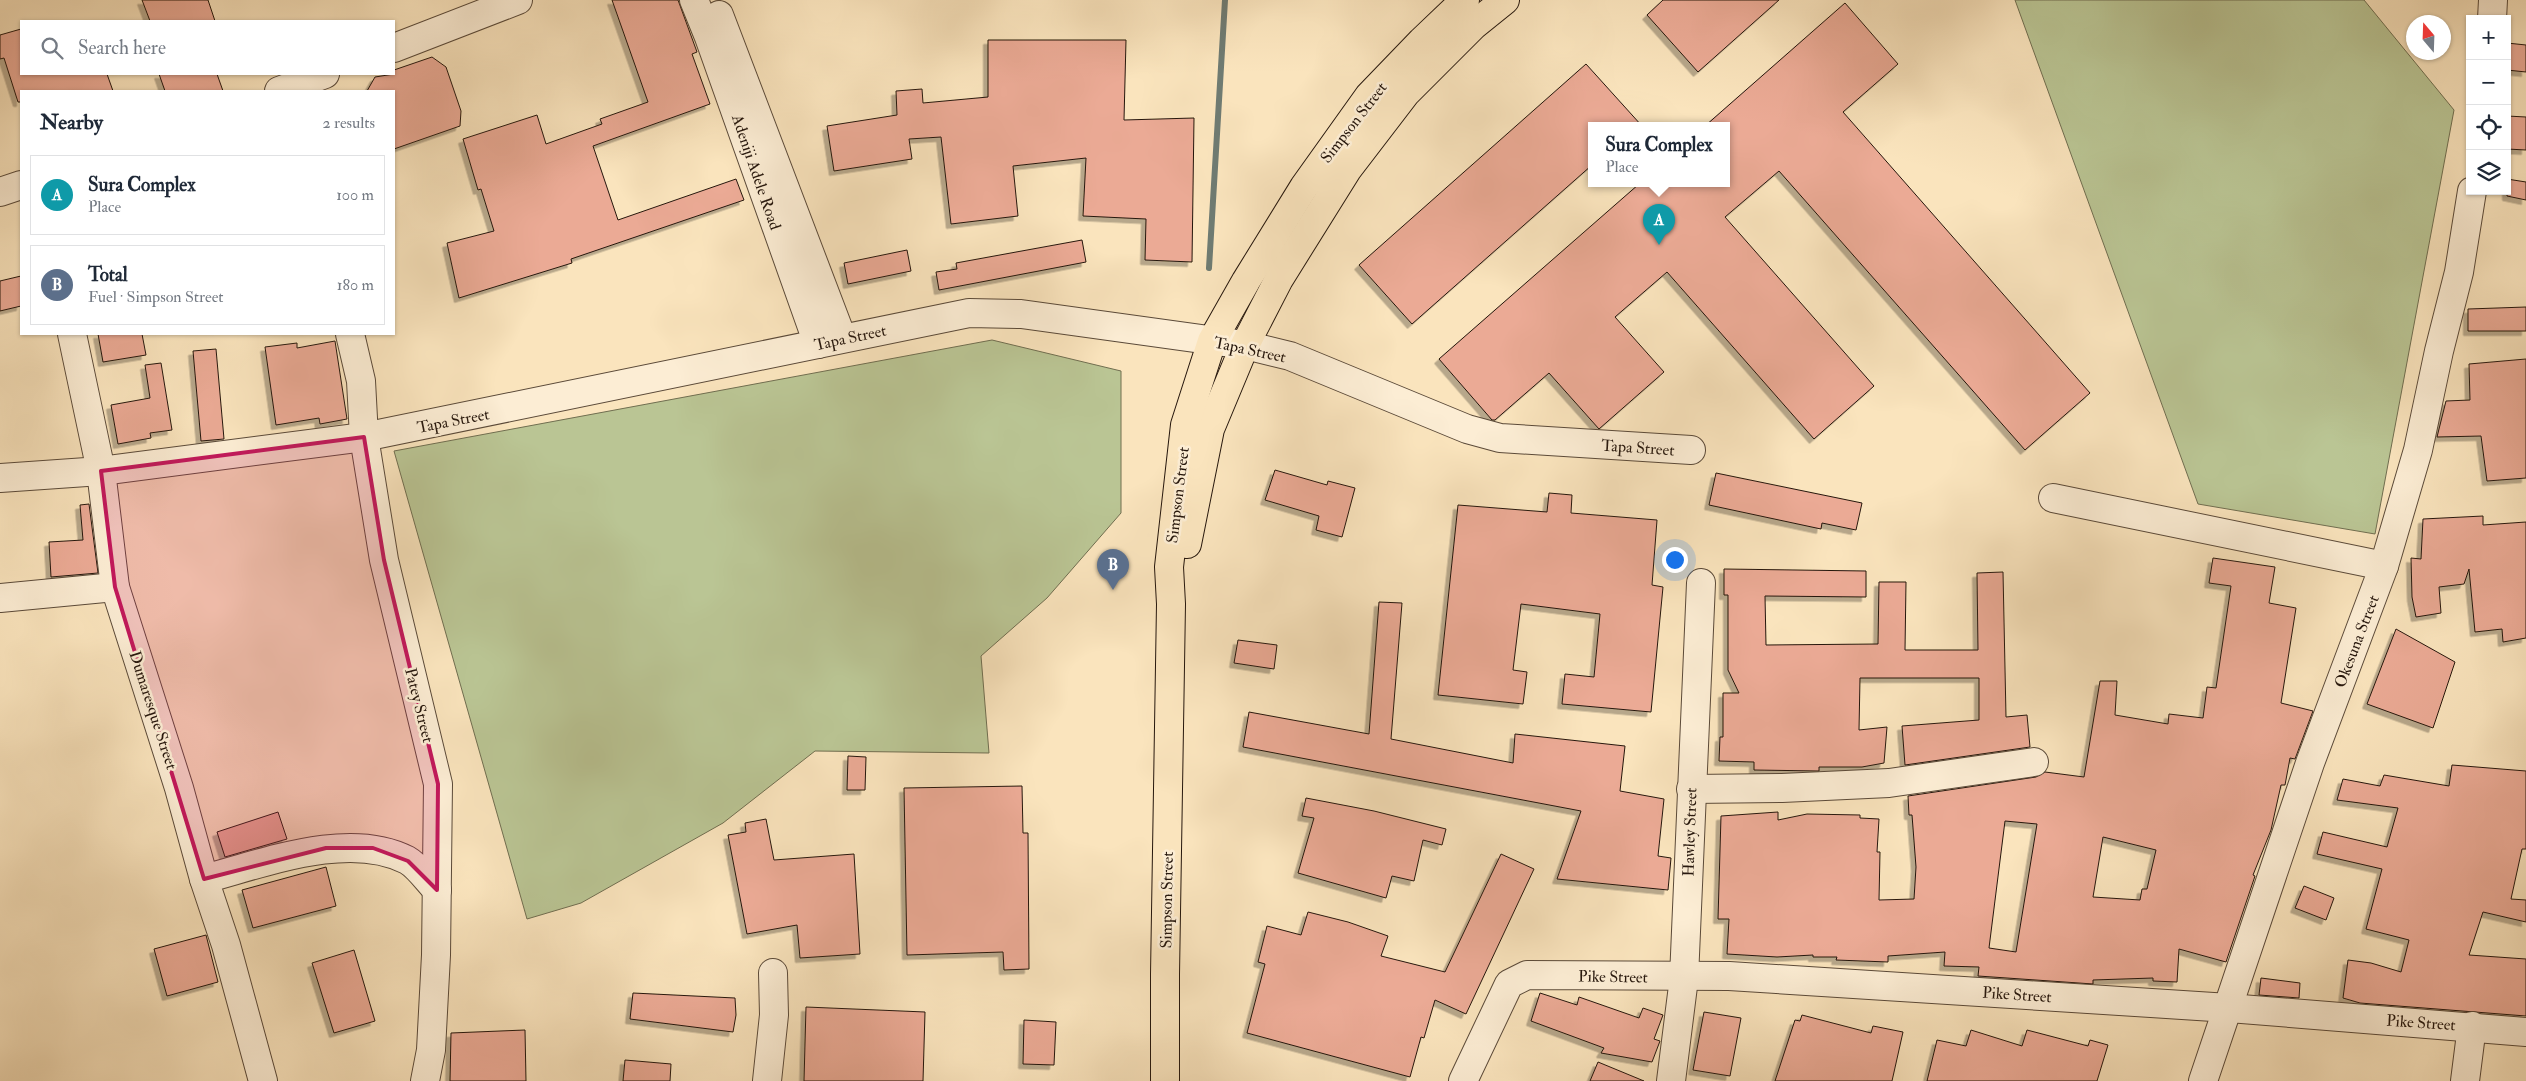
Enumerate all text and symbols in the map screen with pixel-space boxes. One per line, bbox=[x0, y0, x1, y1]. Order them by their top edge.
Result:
north arrow bbox=[2406, 15, 2451, 60]
map controls bbox=[2466, 15, 2511, 195]
button: + bbox=[2466, 15, 2511, 60]
search box bbox=[20, 20, 395, 75]
icon: search bbox=[38, 34, 66, 62]
text: Search here bbox=[78, 36, 166, 60]
button: − bbox=[2466, 60, 2511, 105]
street label: Simpson Street bbox=[1316, 78, 1392, 168]
button: locate bbox=[2466, 105, 2511, 150]
text: Nearby bbox=[40, 109, 103, 136]
street label: Adeniji Adele Road bbox=[727, 111, 785, 233]
text: 2 results bbox=[322, 113, 375, 133]
popup bbox=[1588, 122, 1730, 187]
text: Sura Complex bbox=[1605, 133, 1713, 157]
button: layers bbox=[2466, 150, 2511, 195]
text: Place bbox=[1605, 157, 1638, 177]
text: Sura Complex bbox=[88, 173, 196, 197]
text: A bbox=[52, 185, 62, 205]
text: 100 m bbox=[336, 185, 374, 205]
text: Place bbox=[88, 197, 121, 217]
pin: A bbox=[1643, 204, 1675, 245]
text: Total bbox=[88, 263, 128, 287]
text: B bbox=[52, 275, 62, 295]
text: 180 m bbox=[337, 275, 374, 295]
text: Fuel · Simpson Street bbox=[88, 287, 224, 307]
street label: Tapa Street bbox=[812, 321, 888, 356]
street label: Tapa Street bbox=[1212, 333, 1288, 368]
street label: Tapa Street bbox=[415, 404, 491, 439]
street label: Tapa Street bbox=[1601, 435, 1675, 462]
street label: Simpson Street bbox=[1162, 446, 1195, 545]
your location bbox=[1662, 547, 1688, 573]
pin: B bbox=[1097, 549, 1129, 590]
street label: Okesuna Street bbox=[2330, 592, 2384, 690]
street label: Dumaresque Street bbox=[124, 648, 182, 772]
street label: Patey Street bbox=[400, 666, 438, 745]
street label: Hawley Street bbox=[1678, 787, 1702, 877]
street label: Simpson Street bbox=[1156, 851, 1179, 949]
street label: Pike Street bbox=[1578, 966, 1648, 988]
street label: Pike Street bbox=[1982, 983, 2052, 1007]
street label: Pike Street bbox=[2386, 1011, 2456, 1035]

